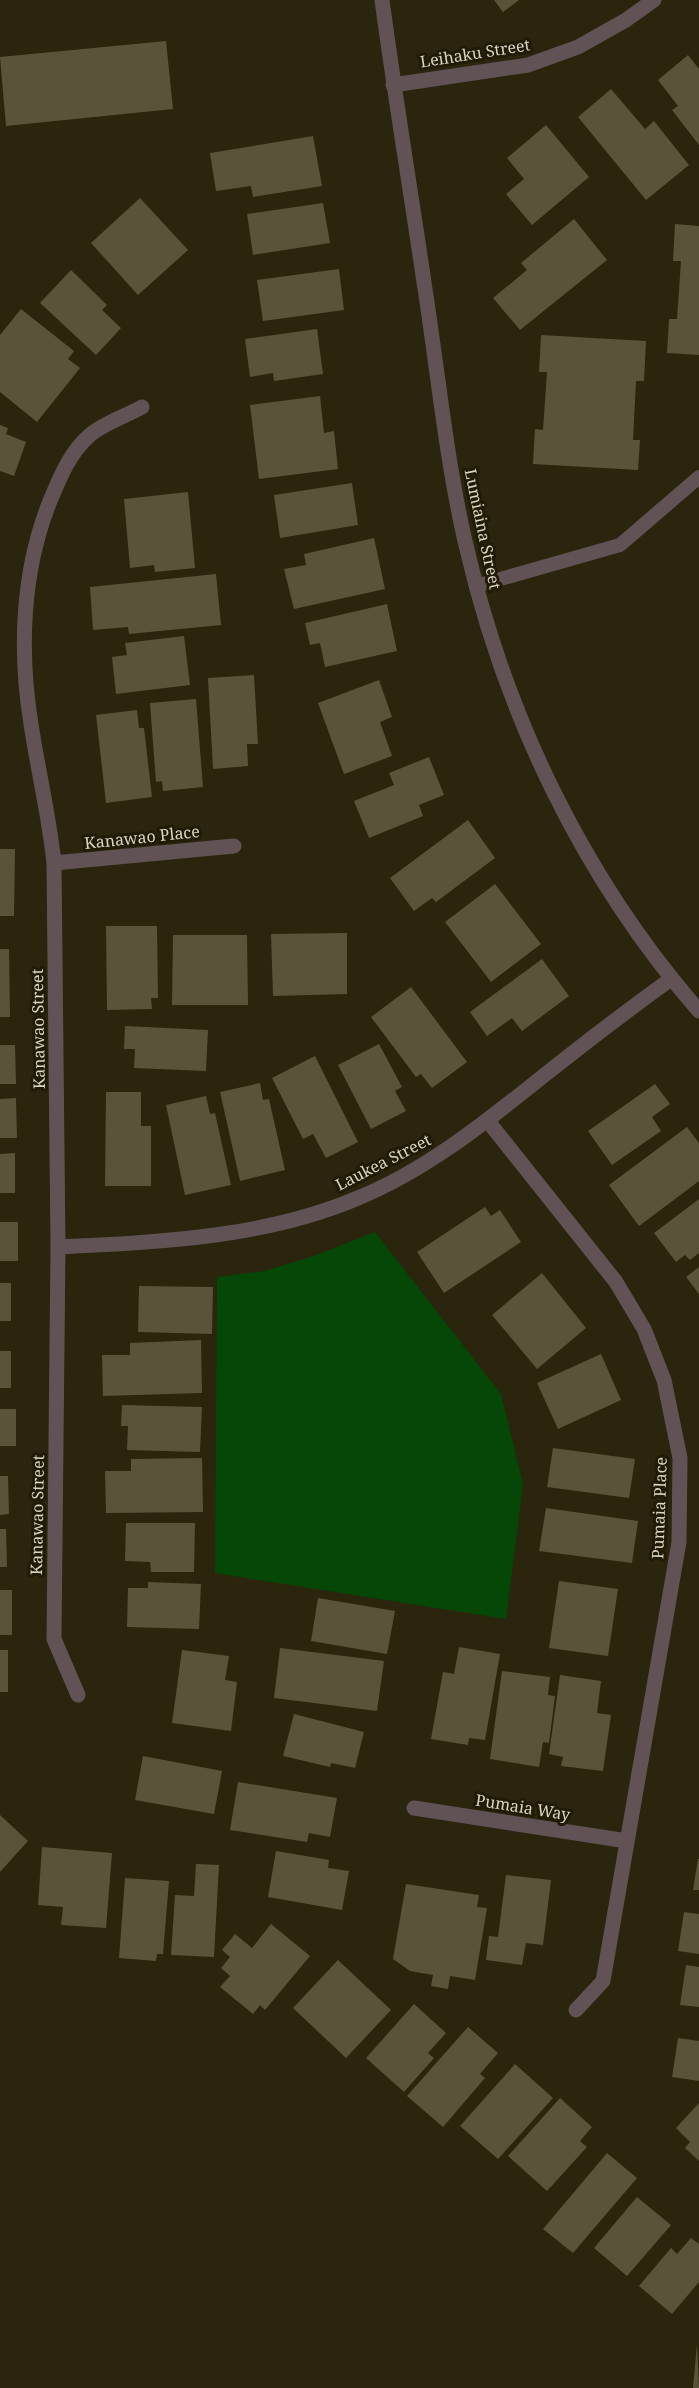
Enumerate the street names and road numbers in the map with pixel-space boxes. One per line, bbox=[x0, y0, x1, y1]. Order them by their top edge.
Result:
street label: Leihaku Street bbox=[418, 33, 532, 73]
street label: Lumiaina Street bbox=[459, 467, 507, 592]
street label: Kanawao Place bbox=[83, 820, 201, 854]
street label: Kanawao Street bbox=[26, 968, 50, 1089]
street label: Laukea Street bbox=[331, 1128, 435, 1196]
street label: Kanawao Street bbox=[25, 1454, 49, 1575]
street label: Pumaia Place bbox=[646, 1456, 672, 1560]
street label: Pumaia Way bbox=[474, 1789, 573, 1825]

